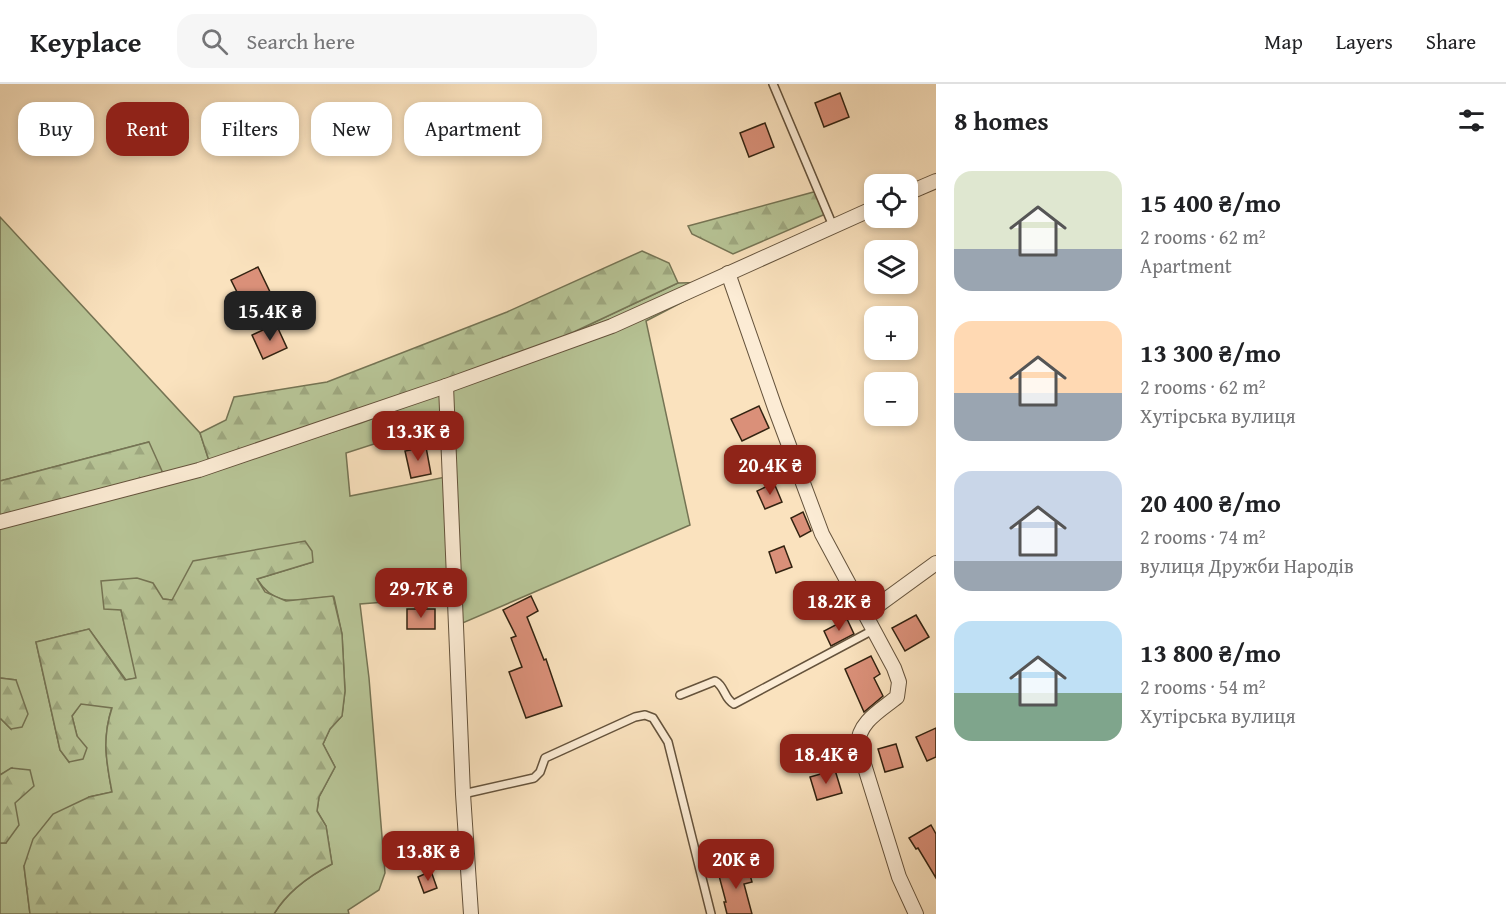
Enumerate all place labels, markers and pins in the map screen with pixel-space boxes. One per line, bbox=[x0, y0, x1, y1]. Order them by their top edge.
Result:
pin: 15.4K ₴ bbox=[215, 291, 325, 342]
pin: 13.3K ₴ bbox=[363, 411, 473, 462]
pin: 20.4K ₴ bbox=[715, 445, 825, 496]
pin: 29.7K ₴ bbox=[366, 568, 476, 619]
pin: 18.2K ₴ bbox=[784, 581, 894, 632]
pin: 18.4K ₴ bbox=[771, 734, 881, 785]
pin: 13.8K ₴ bbox=[373, 831, 483, 882]
pin: 20K ₴ bbox=[694, 839, 778, 890]

